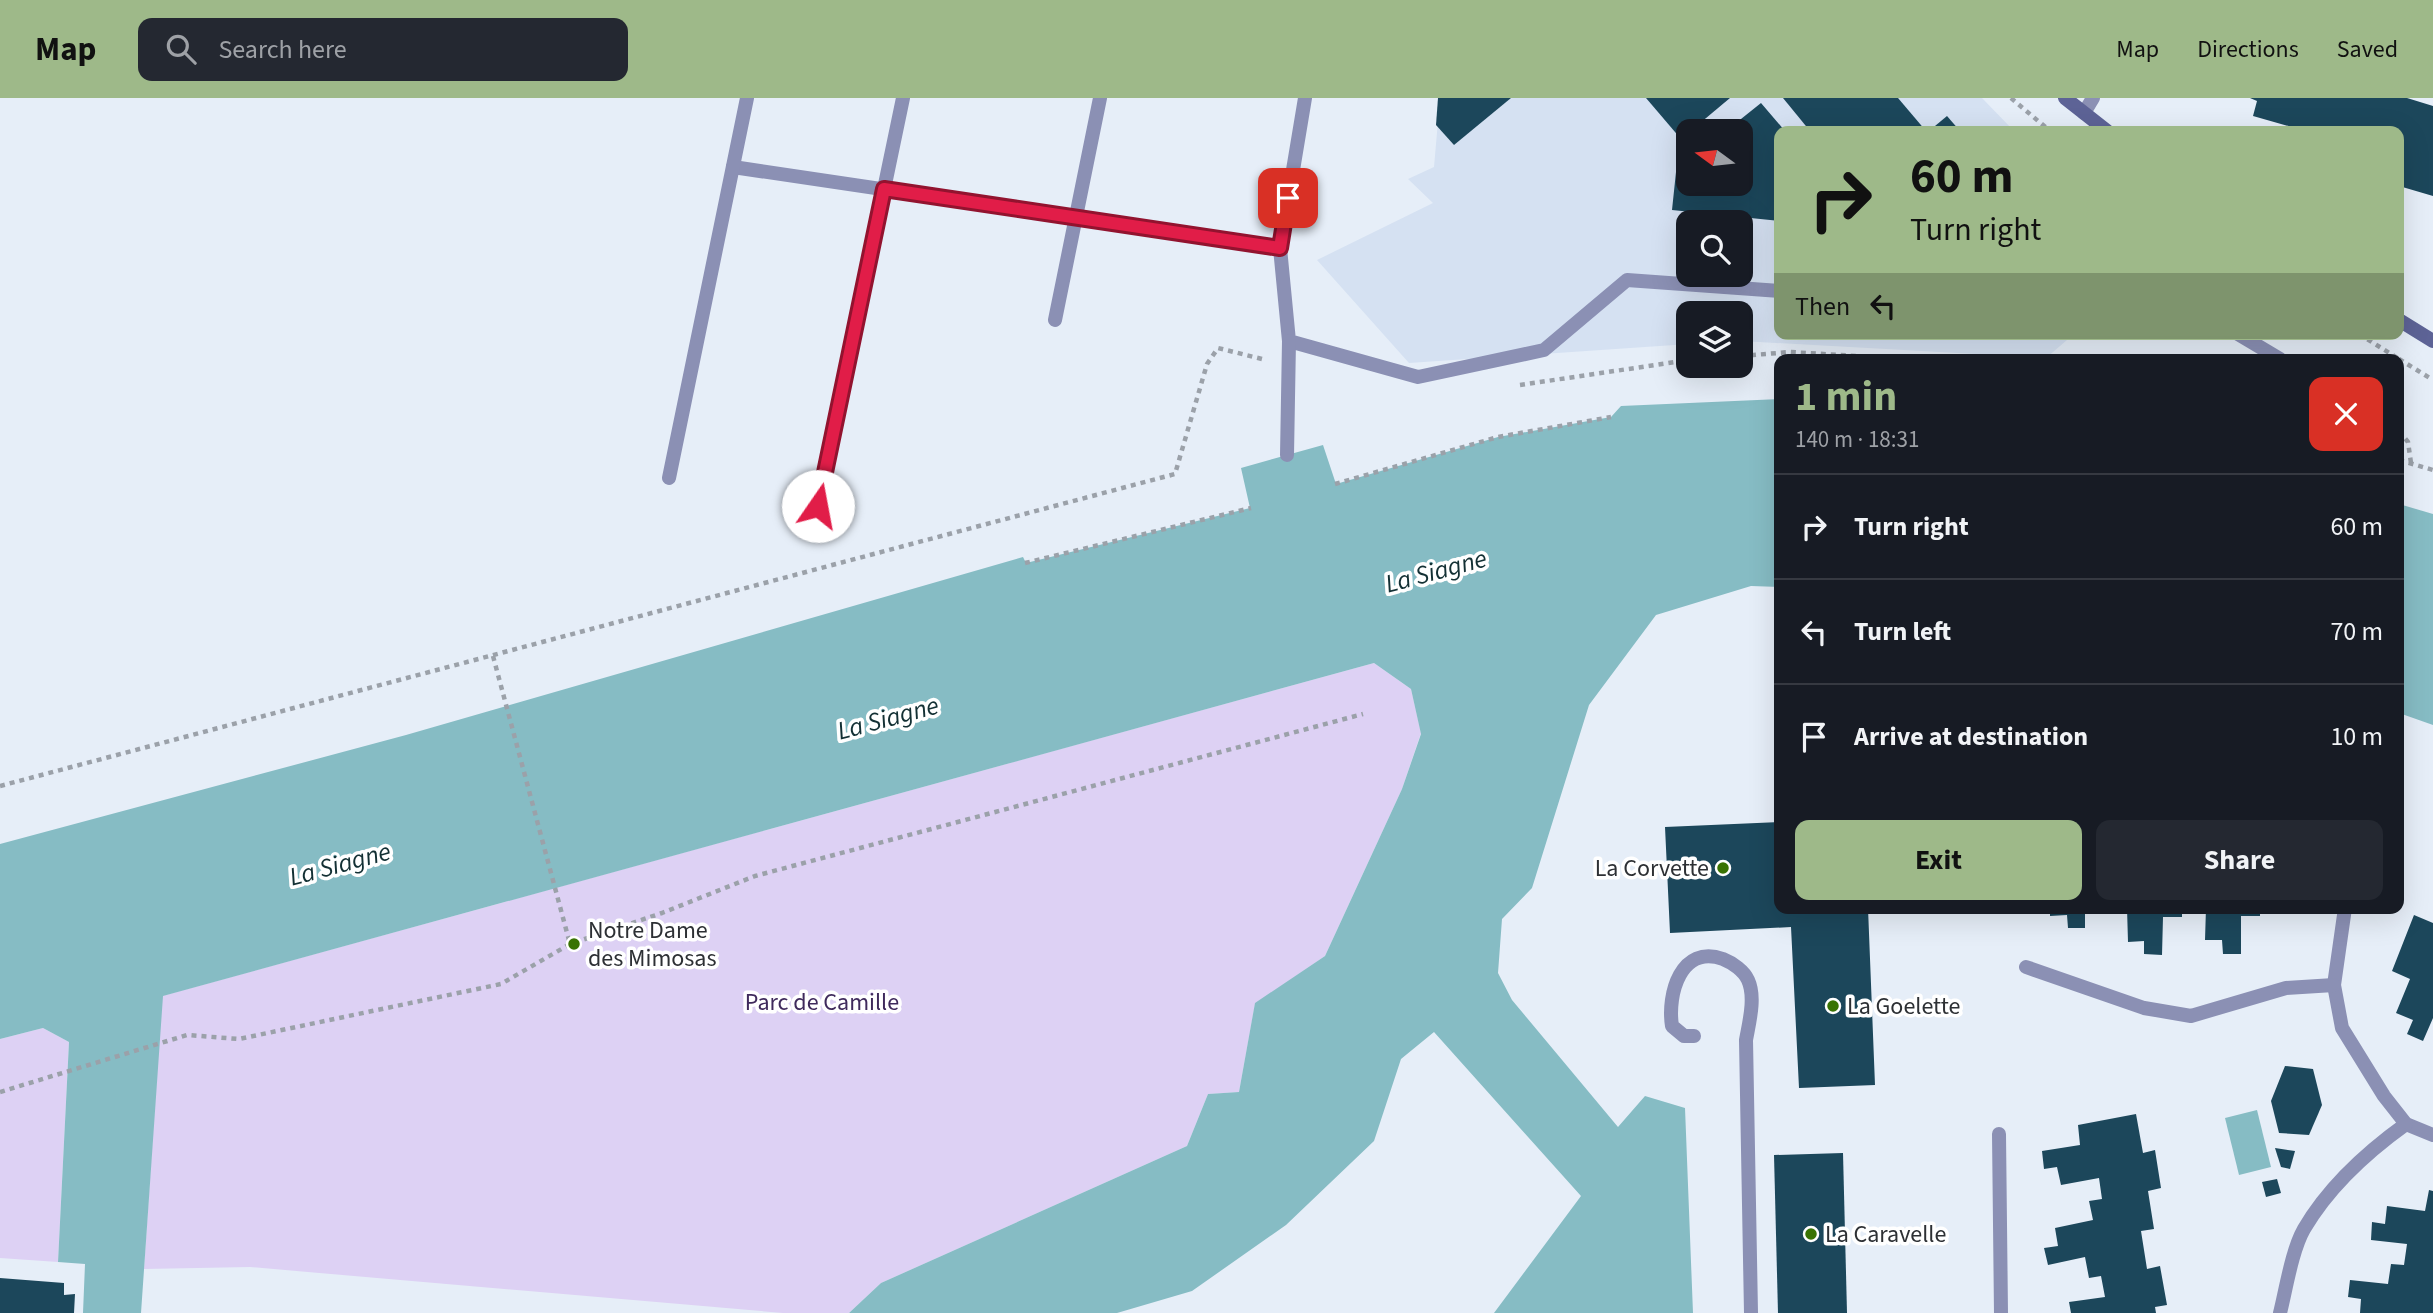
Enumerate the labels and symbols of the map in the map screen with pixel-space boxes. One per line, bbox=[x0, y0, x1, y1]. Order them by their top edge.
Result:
north arrow bbox=[1676, 119, 1754, 196]
pin bbox=[1258, 168, 1318, 228]
position arrow bbox=[781, 469, 855, 543]
water label: La Siagne bbox=[1381, 540, 1491, 602]
water label: La Siagne bbox=[833, 687, 943, 749]
water label: La Siagne bbox=[285, 833, 395, 895]
place label: La Corvette bbox=[1595, 851, 1709, 886]
marker: La Corvette bbox=[1715, 860, 1731, 876]
place label: Notre Dame des Mimosas bbox=[588, 913, 717, 976]
marker: Notre Dame des Mimosas bbox=[566, 936, 582, 952]
park label: Parc de Camille bbox=[745, 985, 899, 1020]
place label: La Goelette bbox=[1847, 989, 1960, 1024]
marker: La Goelette bbox=[1825, 998, 1841, 1014]
place label: La Caravelle bbox=[1825, 1217, 1946, 1252]
marker: La Caravelle bbox=[1803, 1226, 1819, 1242]

